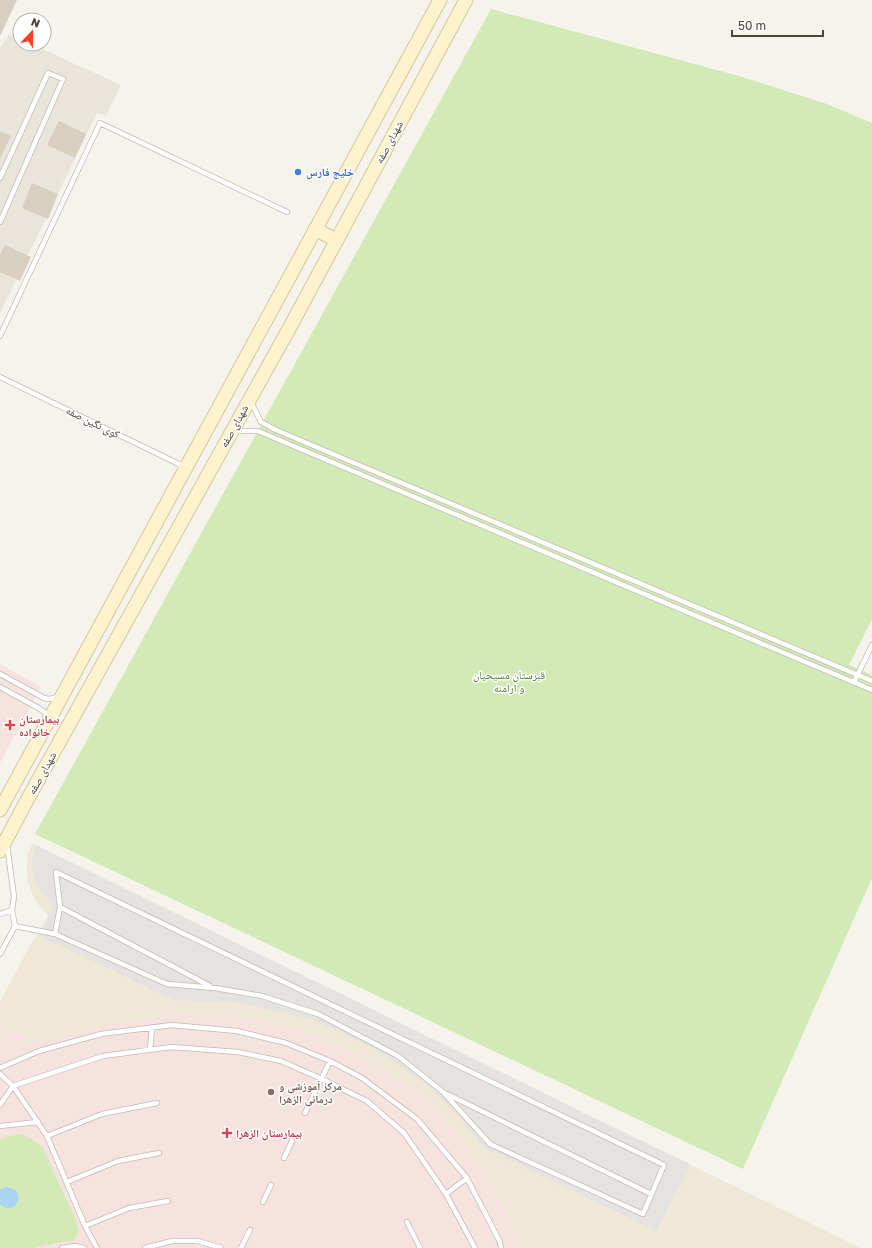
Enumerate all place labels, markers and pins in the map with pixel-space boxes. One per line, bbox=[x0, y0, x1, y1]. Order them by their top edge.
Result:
place label: خلیج فارس bbox=[306, 165, 354, 180]
marker: خلیج فارس bbox=[293, 167, 303, 177]
place label: بیمارستان خانواده bbox=[19, 712, 59, 739]
marker: بیمارستان خانواده bbox=[4, 719, 16, 731]
place label: مرکز آموزشی و درمانی الزهرا bbox=[279, 1079, 342, 1107]
marker: مرکز آموزشی و درمانی الزهرا bbox=[266, 1087, 276, 1097]
place label: بیمارستان الزهرا bbox=[236, 1126, 302, 1141]
marker: بیمارستان الزهرا bbox=[221, 1127, 233, 1139]

